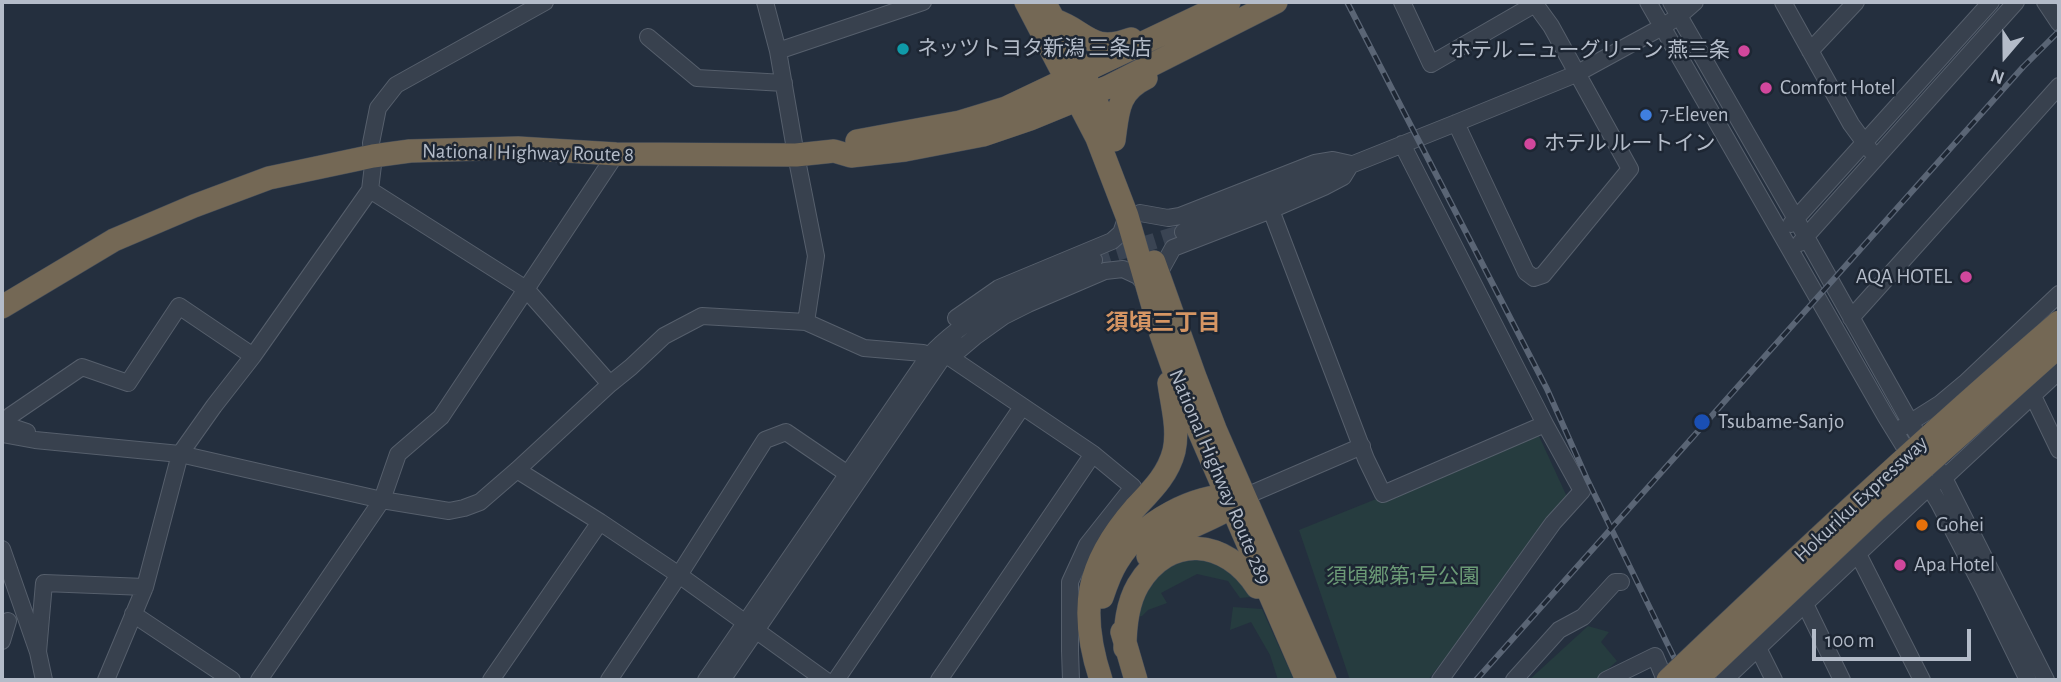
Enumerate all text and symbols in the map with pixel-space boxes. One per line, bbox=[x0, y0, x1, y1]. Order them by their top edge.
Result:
north arrow bbox=[1970, 21, 2040, 91]
place label: ネッツトヨタ新潟 三条店 bbox=[917, 36, 1151, 62]
place label: ホテル ニューグリーン 燕三条 bbox=[1450, 38, 1730, 64]
marker: ネッツトヨタ新潟 三条店 bbox=[895, 41, 911, 57]
marker: ホテル ニューグリーン 燕三条 bbox=[1736, 43, 1752, 59]
text: N bbox=[1988, 65, 2007, 87]
place label: Comfort Hotel bbox=[1780, 75, 1896, 101]
marker: Comfort Hotel bbox=[1758, 80, 1774, 96]
place label: 7-Eleven bbox=[1660, 102, 1729, 128]
marker: 7-Eleven bbox=[1638, 107, 1654, 123]
place label: ホテル ルートイン bbox=[1544, 131, 1715, 157]
marker: ホテル ルートイン bbox=[1522, 136, 1538, 152]
street label: National Highway Route 8 bbox=[422, 139, 634, 167]
place label: AQA HOTEL bbox=[1856, 264, 1952, 290]
marker: AQA HOTEL bbox=[1958, 269, 1974, 285]
district label: 須頃三丁目 bbox=[1106, 309, 1220, 337]
street label: National Highway Route 289 bbox=[1163, 366, 1277, 588]
place label: Tsubame-Sanjo bbox=[1718, 409, 1844, 435]
marker: Tsubame-Sanjo bbox=[1692, 412, 1712, 432]
street label: Hokuriku Expressway bbox=[1789, 430, 1933, 568]
place label: Gohei bbox=[1936, 512, 1984, 538]
marker: Gohei bbox=[1914, 517, 1930, 533]
place label: Apa Hotel bbox=[1914, 552, 1995, 578]
marker: Apa Hotel bbox=[1892, 557, 1908, 573]
park label: 須頃郷第1号公園 bbox=[1326, 564, 1480, 590]
scale bar bbox=[1816, 616, 1975, 660]
text: 100 m bbox=[1825, 630, 1875, 651]

